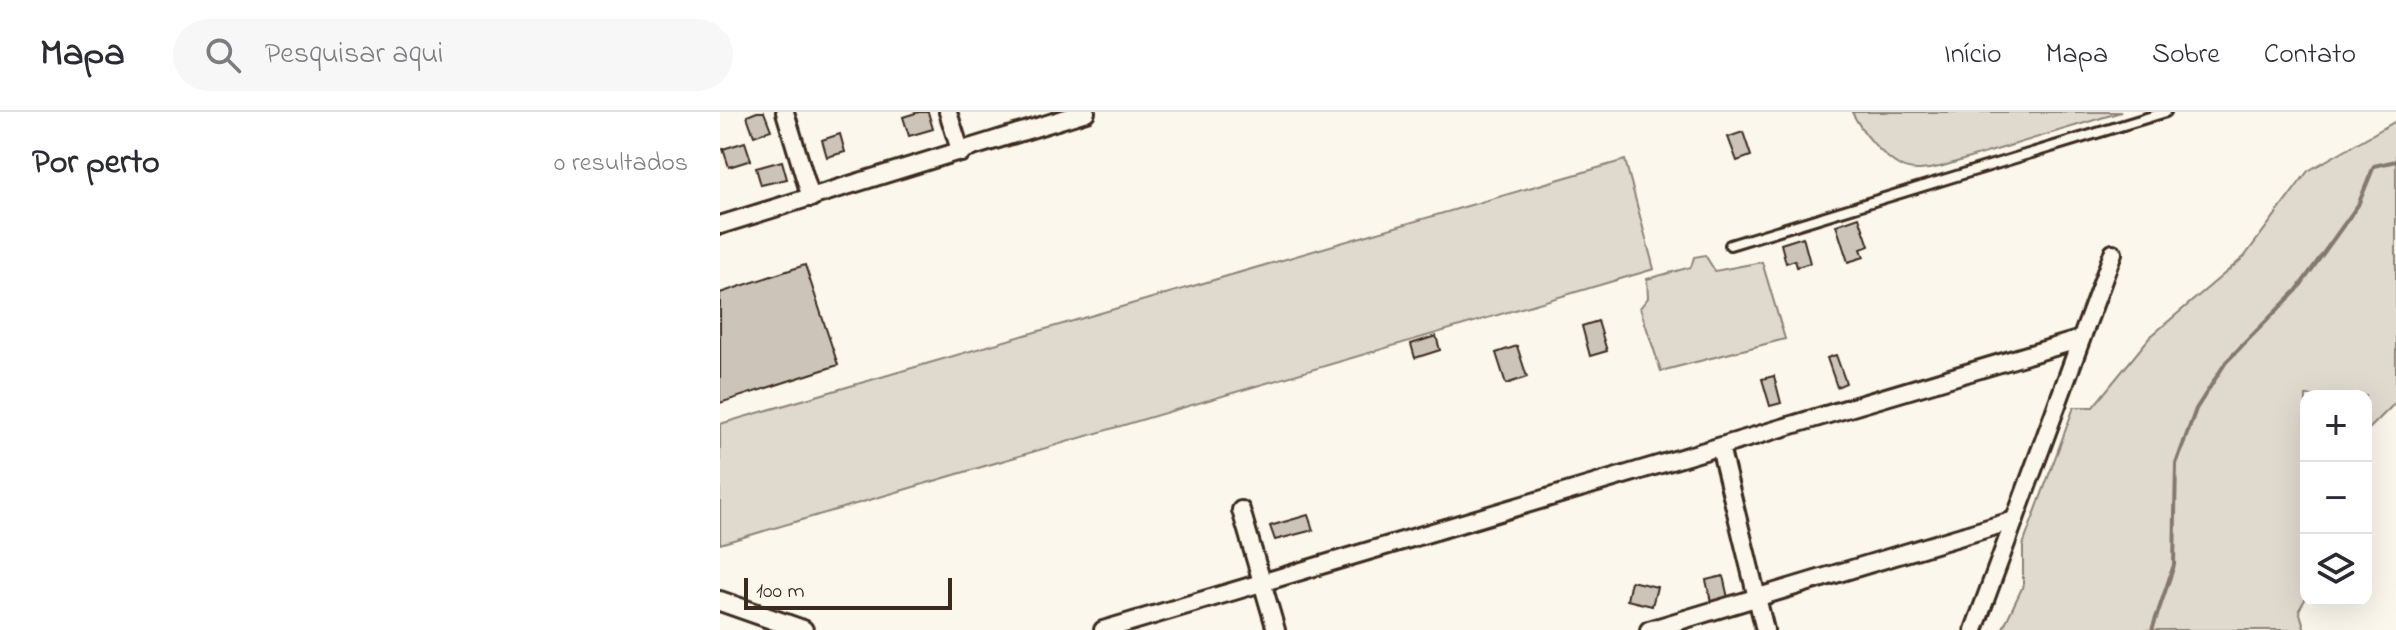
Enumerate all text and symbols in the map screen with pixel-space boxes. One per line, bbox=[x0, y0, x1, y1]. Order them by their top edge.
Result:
search box bbox=[173, 19, 733, 91]
text: Mapa bbox=[40, 27, 125, 83]
icon: search bbox=[201, 33, 245, 77]
text: Pesquisar aqui bbox=[265, 33, 443, 77]
text: Início bbox=[1944, 35, 2002, 76]
text: Mapa bbox=[2046, 35, 2108, 76]
text: Sobre bbox=[2152, 35, 2220, 76]
text: Contato bbox=[2264, 35, 2356, 76]
text: Por perto bbox=[32, 139, 160, 189]
text: 0 resultados bbox=[554, 145, 688, 183]
map controls bbox=[2300, 390, 2372, 606]
button: + bbox=[2300, 390, 2372, 462]
button: − bbox=[2300, 462, 2372, 534]
button: layers bbox=[2300, 534, 2372, 606]
scale bar bbox=[744, 574, 952, 610]
text: 100 m bbox=[756, 576, 805, 608]

